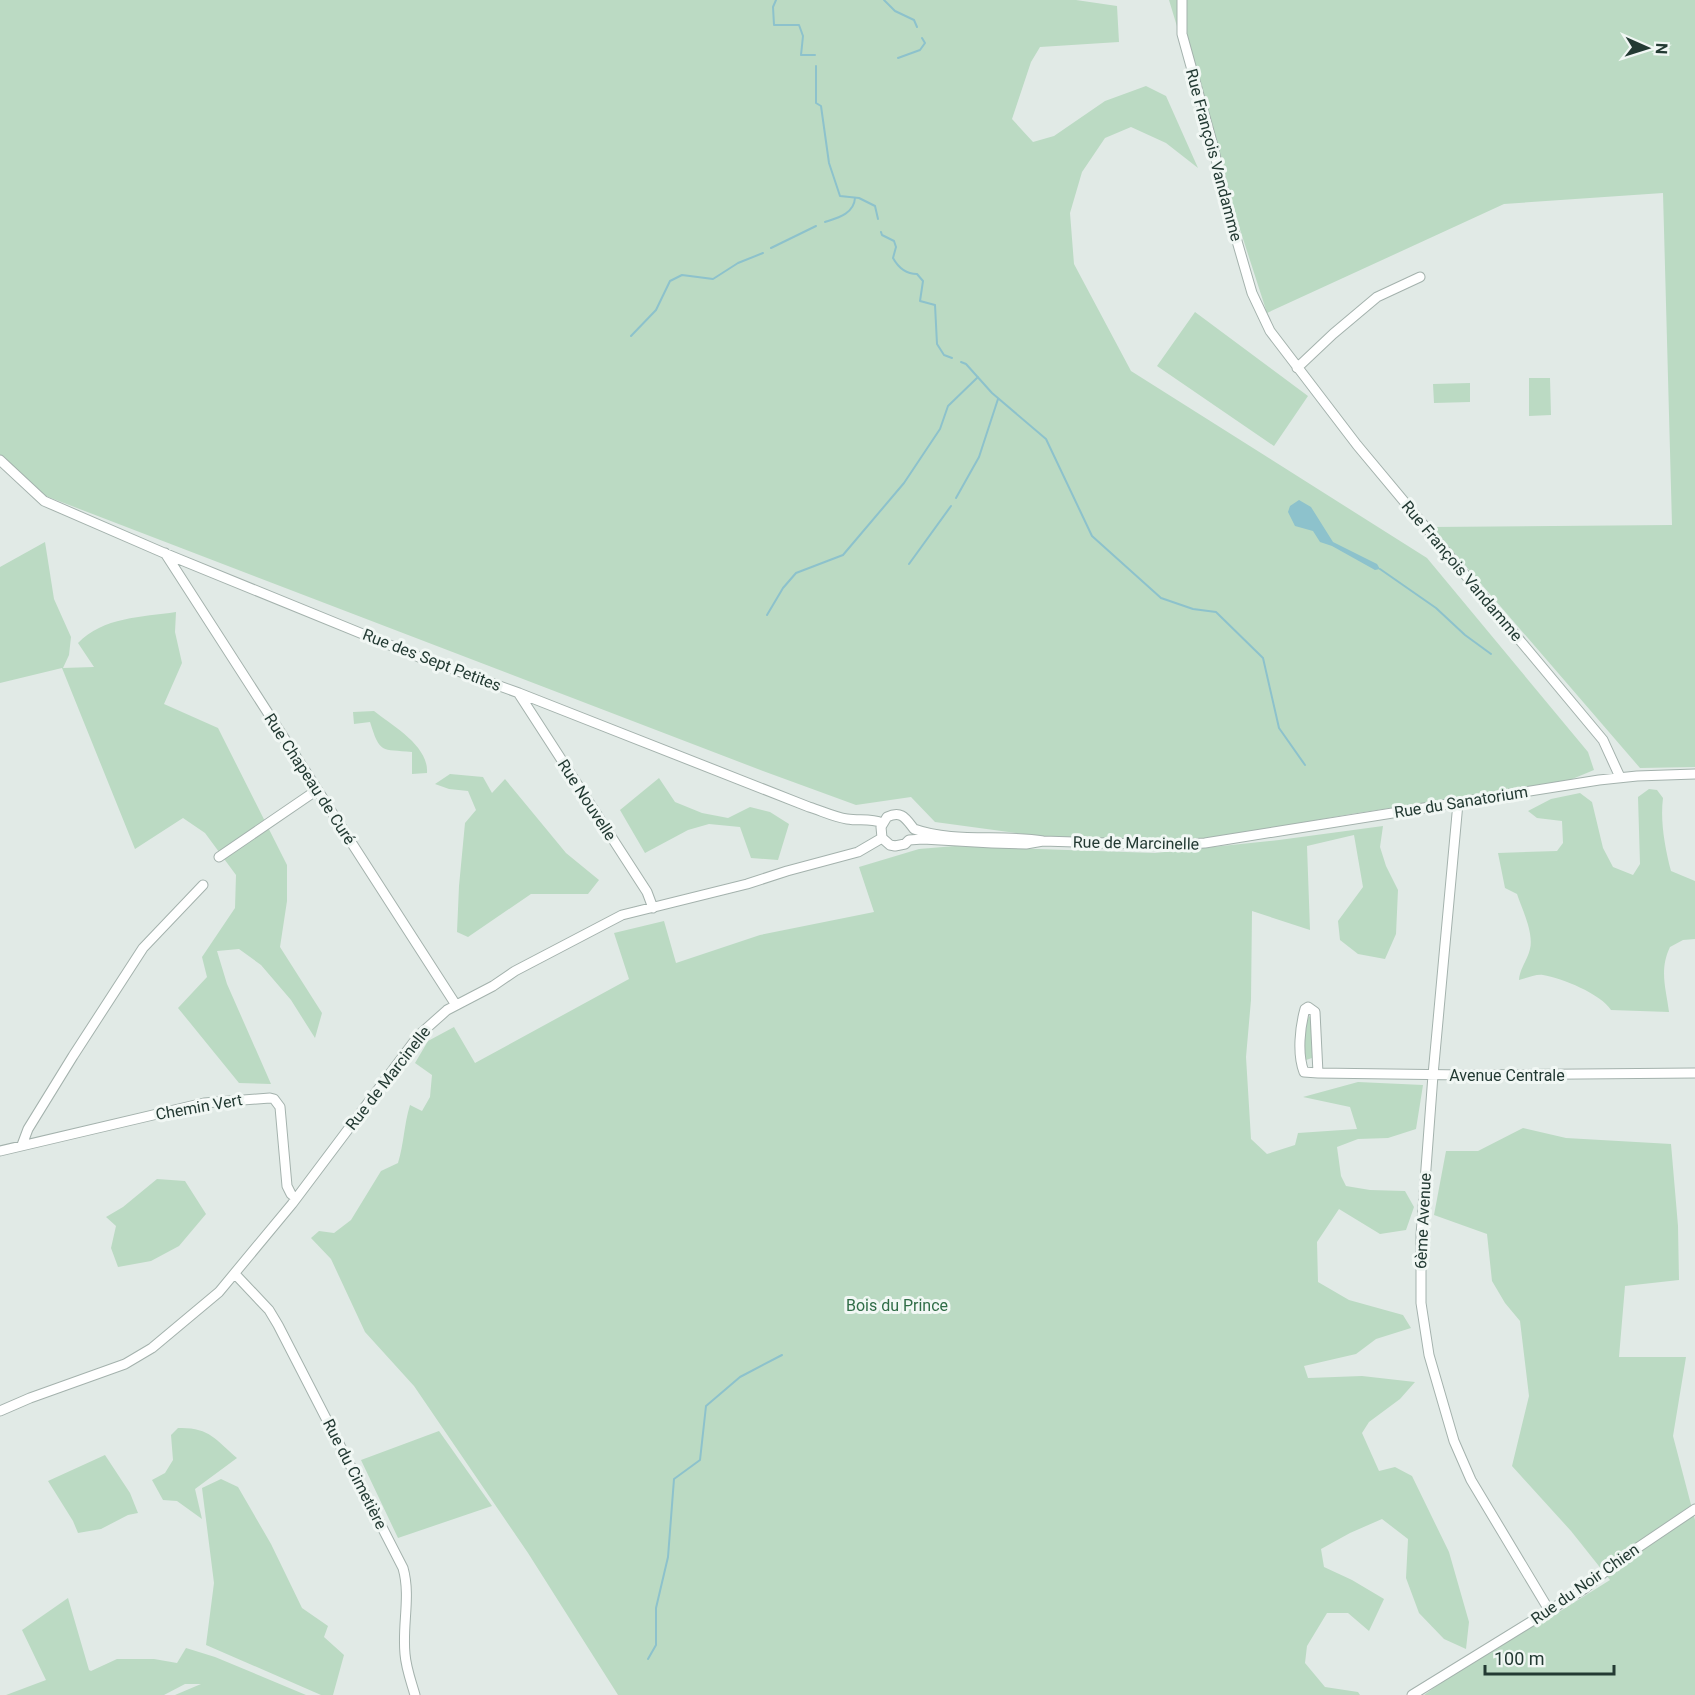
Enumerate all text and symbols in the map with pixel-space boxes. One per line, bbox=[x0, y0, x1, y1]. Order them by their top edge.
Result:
north arrow bbox=[1617, 18, 1677, 78]
text: N bbox=[1652, 43, 1671, 55]
street label: Rue François Vandamme bbox=[1182, 67, 1246, 243]
street label: Rue François Vandamme bbox=[1398, 497, 1526, 645]
street label: Rue des Sept Petites bbox=[360, 625, 504, 695]
street label: Rue Chapeau de Curé bbox=[261, 710, 359, 848]
street label: Rue Nouvelle bbox=[554, 756, 620, 844]
street label: Rue du Sanatorium bbox=[1393, 782, 1529, 822]
street label: Rue de Marcinelle bbox=[1073, 832, 1199, 854]
street label: Rue de Marcinelle bbox=[342, 1022, 434, 1134]
street label: Avenue Centrale bbox=[1449, 1066, 1565, 1085]
street label: Chemin Vert bbox=[154, 1090, 244, 1124]
street label: 6ème Avenue bbox=[1411, 1172, 1435, 1270]
park label: Bois du Prince bbox=[846, 1296, 948, 1315]
street label: Rue du Cimetière bbox=[319, 1416, 391, 1532]
street label: Rue du Noir Chien bbox=[1527, 1540, 1643, 1628]
scale bar bbox=[1485, 1638, 1614, 1676]
text: 100 m bbox=[1494, 1648, 1545, 1669]

